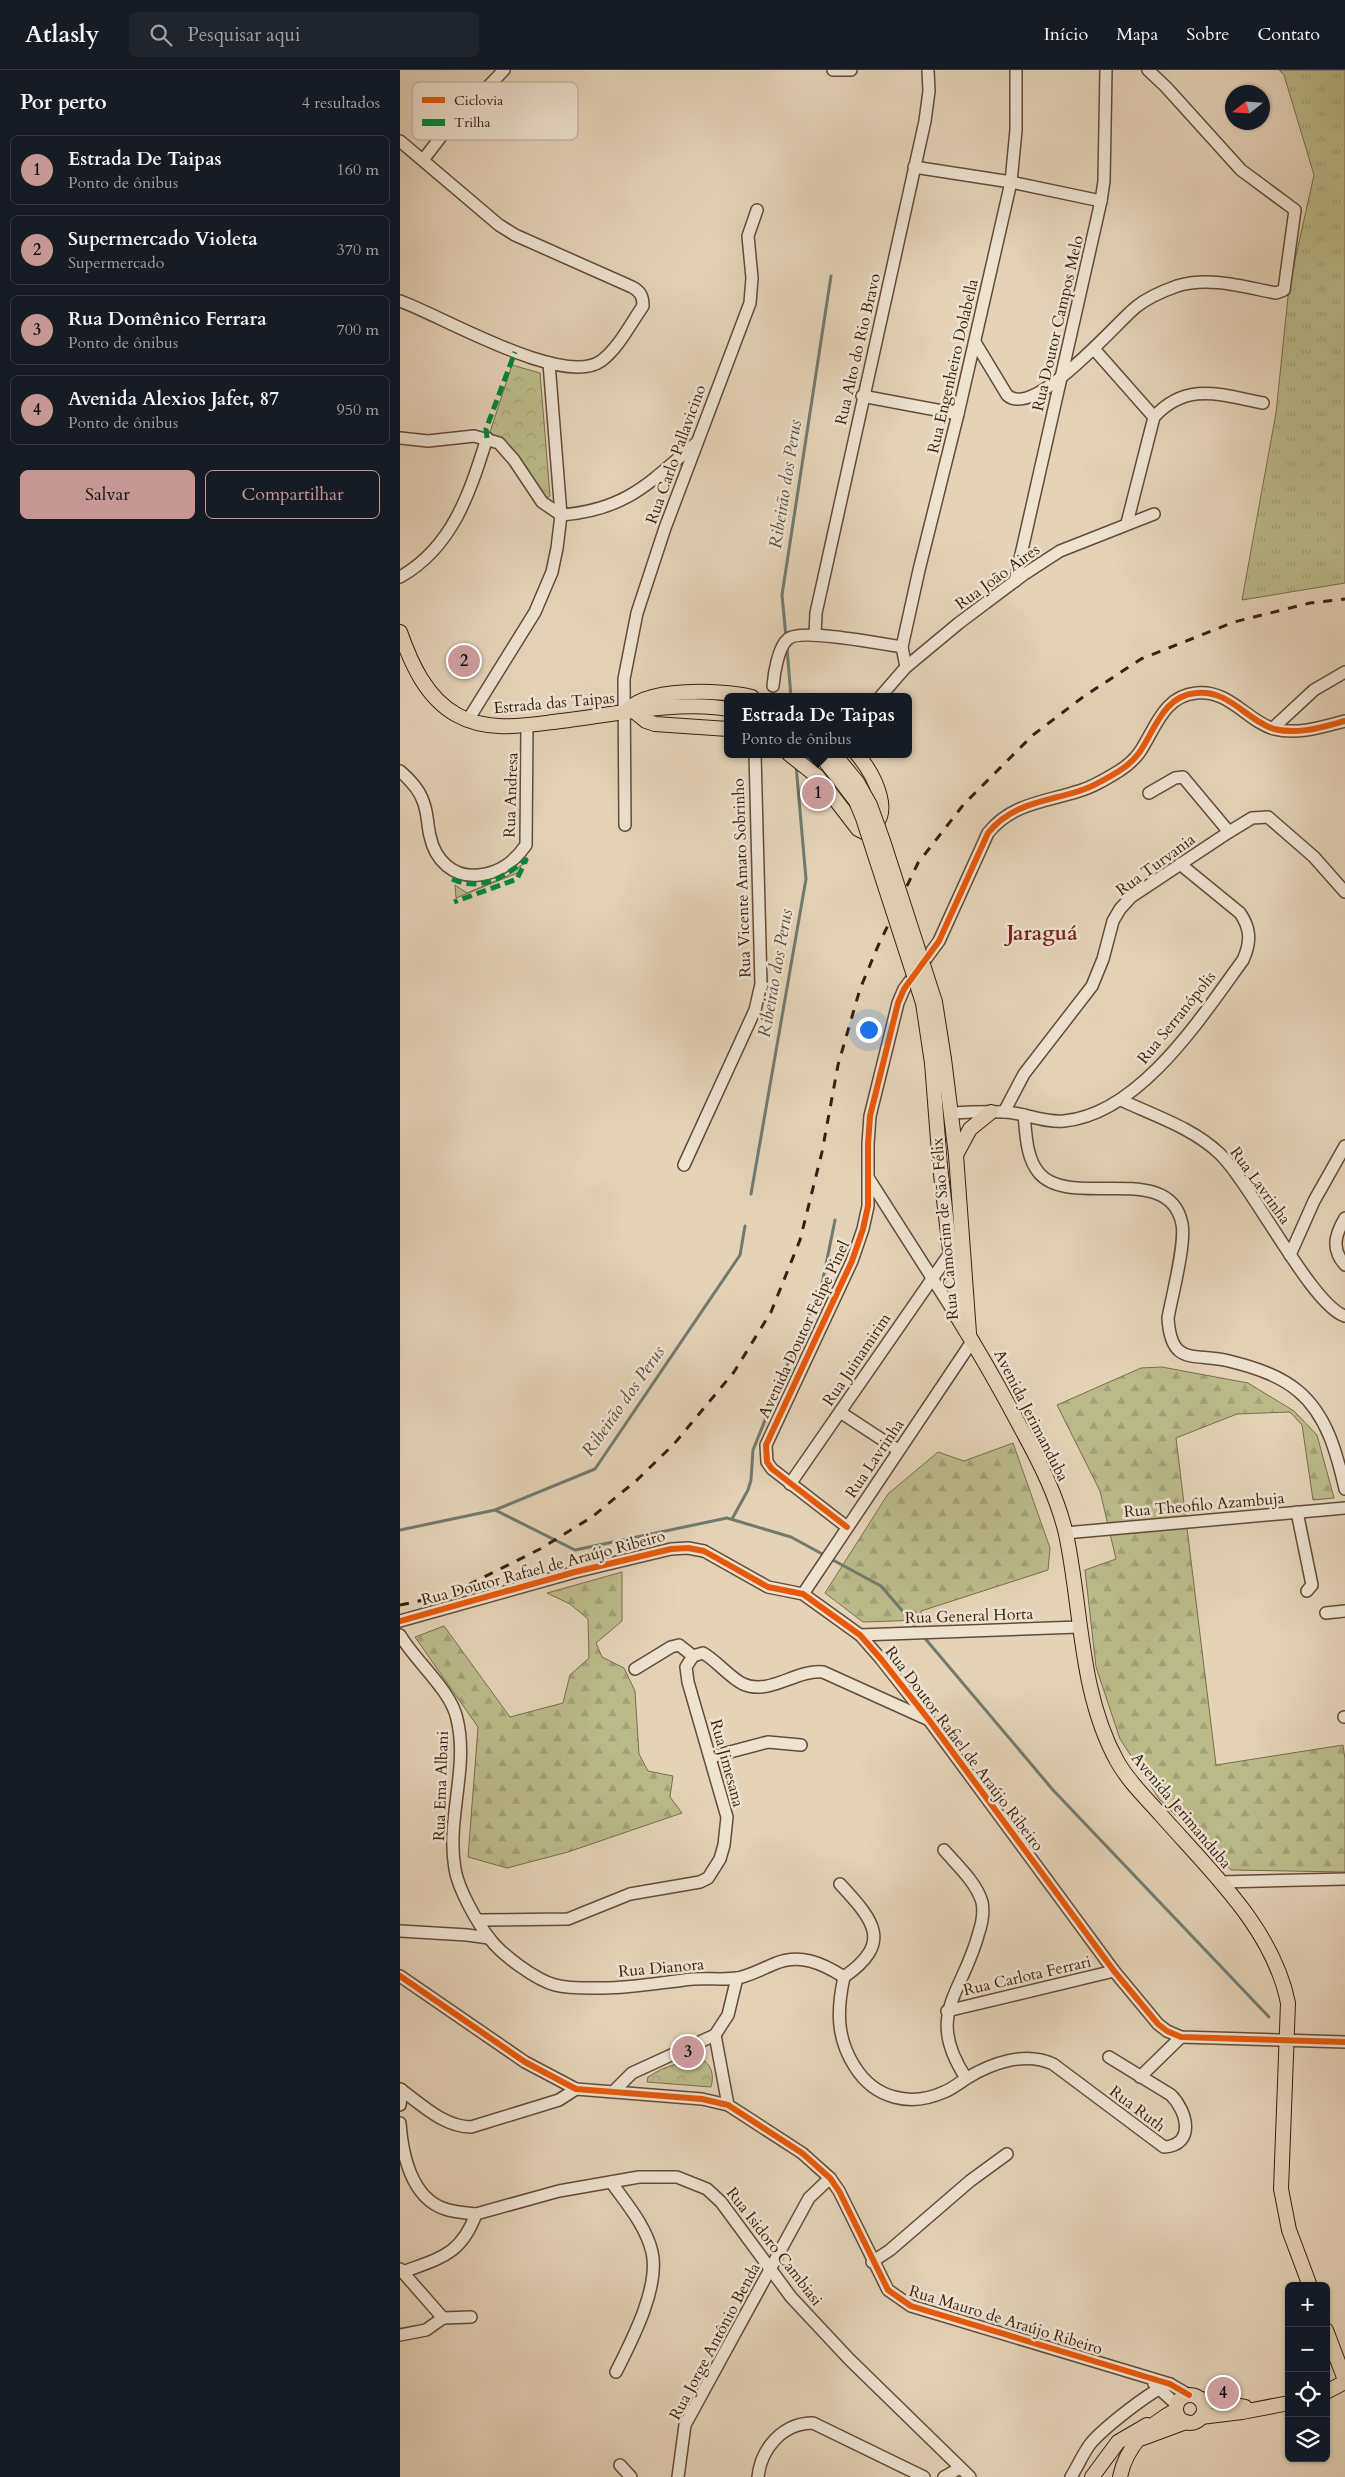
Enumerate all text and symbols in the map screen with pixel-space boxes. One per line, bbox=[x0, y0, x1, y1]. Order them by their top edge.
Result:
search box bbox=[129, 12, 479, 57]
text: Atlasly bbox=[25, 18, 99, 51]
icon: search bbox=[147, 21, 175, 49]
text: Pesquisar aqui bbox=[187, 22, 300, 48]
text: Início bbox=[1044, 22, 1088, 47]
text: Mapa bbox=[1116, 22, 1158, 47]
text: Sobre bbox=[1186, 22, 1229, 47]
text: Contato bbox=[1257, 22, 1320, 47]
legend bbox=[412, 82, 578, 140]
north arrow bbox=[1225, 85, 1270, 130]
text: Por perto bbox=[20, 88, 107, 117]
text: Ciclovia bbox=[454, 91, 503, 110]
text: 4 resultados bbox=[302, 92, 380, 114]
text: Trilha bbox=[454, 113, 491, 132]
text: Estrada De Taipas bbox=[68, 146, 222, 172]
text: 1 bbox=[33, 159, 41, 181]
text: 160 m bbox=[337, 159, 379, 181]
text: Ponto de ônibus bbox=[68, 172, 178, 194]
text: Supermercado Violeta bbox=[68, 226, 258, 252]
street label: Rua Doutor Campos Melo bbox=[1027, 233, 1089, 413]
text: 2 bbox=[33, 239, 41, 261]
text: 370 m bbox=[337, 239, 379, 261]
text: Supermercado bbox=[68, 252, 164, 274]
street label: Rua Alto do Rio Bravo bbox=[830, 271, 886, 427]
street label: Rua Engenheiro Dolabella bbox=[922, 277, 984, 456]
text: Rua Domênico Ferrara bbox=[68, 306, 267, 332]
text: 3 bbox=[33, 319, 41, 341]
text: 700 m bbox=[337, 319, 379, 341]
text: Ponto de ônibus bbox=[68, 332, 178, 354]
street label: Rua Carlo Pallavicino bbox=[641, 381, 711, 527]
text: Avenida Alexios Jafet, 87 bbox=[68, 386, 279, 412]
text: 4 bbox=[33, 399, 41, 421]
text: 950 m bbox=[337, 399, 379, 421]
text: Ponto de ônibus bbox=[68, 412, 178, 434]
water label: Ribeirão dos Perus bbox=[763, 418, 808, 550]
button: Salvar bbox=[20, 470, 195, 519]
button: Compartilhar bbox=[205, 470, 380, 519]
street label: Rua João Aires bbox=[951, 539, 1044, 615]
pin: 2 bbox=[448, 642, 480, 680]
street label: Estrada das Taipas bbox=[492, 687, 616, 719]
popup bbox=[724, 693, 912, 758]
text: Estrada De Taipas bbox=[741, 702, 895, 728]
text: Ponto de ônibus bbox=[741, 728, 851, 750]
street label: Rua Andresa bbox=[499, 752, 523, 838]
pin: 1 bbox=[802, 774, 834, 812]
street label: Rua Vicente Amato Sobrinho bbox=[728, 778, 756, 978]
street label: Rua Turvania bbox=[1112, 829, 1200, 901]
water label: Ribeirão dos Perus bbox=[752, 907, 799, 1039]
district label: Jaraguá bbox=[1003, 919, 1078, 948]
street label: Rua Serranópolis bbox=[1132, 966, 1221, 1069]
your location bbox=[856, 1017, 882, 1043]
street label: Rua Camocim de São Félix bbox=[926, 1137, 964, 1321]
street label: Rua Lavrinha bbox=[1225, 1142, 1296, 1229]
street label: Avenida Doutor Felipe Pinel bbox=[753, 1237, 855, 1422]
street label: Rua Juinamirim bbox=[818, 1308, 896, 1410]
water label: Ribeirão dos Perus bbox=[576, 1341, 671, 1462]
street label: Avenida Jerimanduba bbox=[988, 1346, 1074, 1485]
street label: Rua Lavrinha bbox=[840, 1415, 909, 1502]
street label: Rua Theofilo Azambuja bbox=[1123, 1487, 1285, 1523]
street label: Rua Doutor Rafael de Araújo Ribeiro bbox=[419, 1525, 668, 1611]
street label: Rua General Horta bbox=[905, 1603, 1034, 1629]
street label: Rua Doutor Rafael de Araújo Ribeiro bbox=[880, 1642, 1049, 1856]
street label: Rua Jimesana bbox=[705, 1717, 749, 1810]
street label: Rua Ema Albani bbox=[428, 1730, 454, 1842]
street label: Avenida Jerimanduba bbox=[1126, 1748, 1236, 1873]
street label: Rua Carlota Ferrari bbox=[961, 1950, 1094, 2001]
street label: Rua Dianora bbox=[617, 1953, 705, 1983]
pin: 3 bbox=[672, 2033, 704, 2071]
street label: Rua Ruth bbox=[1105, 2081, 1170, 2137]
street label: Rua Isidoro Cambiasi bbox=[721, 2183, 828, 2311]
street label: Rua Jorge Antônio Benda bbox=[664, 2259, 766, 2424]
street label: Rua Mauro de Araújo Ribeiro bbox=[906, 2280, 1106, 2360]
map controls bbox=[1285, 2282, 1330, 2462]
button: + bbox=[1285, 2282, 1330, 2327]
button: − bbox=[1285, 2327, 1330, 2372]
button: locate bbox=[1285, 2372, 1330, 2417]
pin: 4 bbox=[1207, 2374, 1239, 2412]
button: layers bbox=[1285, 2417, 1330, 2462]

